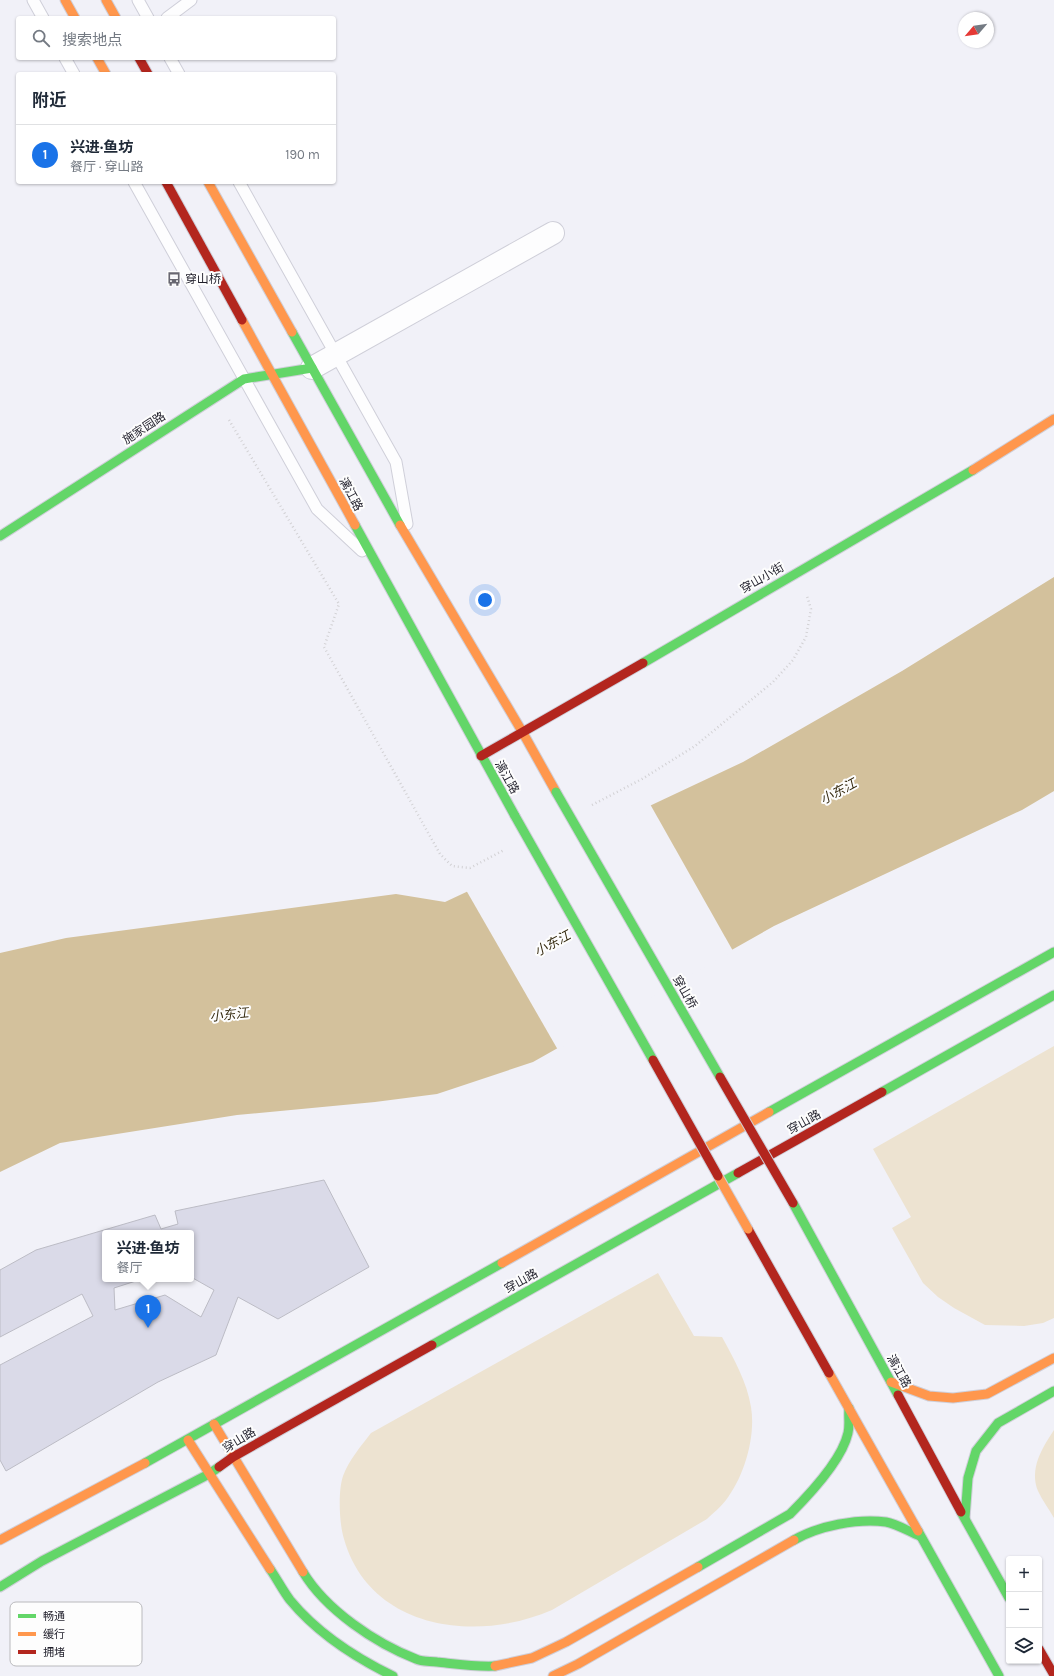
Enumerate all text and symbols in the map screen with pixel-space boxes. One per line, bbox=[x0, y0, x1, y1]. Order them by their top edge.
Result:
north arrow bbox=[958, 12, 994, 48]
search box bbox=[16, 16, 336, 60]
icon: search bbox=[30, 27, 52, 49]
text: 搜索地点 bbox=[62, 31, 122, 49]
text: 附近 bbox=[32, 90, 66, 110]
text: 兴进·鱼坊 bbox=[70, 138, 133, 156]
text: 1 bbox=[43, 147, 47, 162]
text: 190 m bbox=[285, 147, 320, 162]
text: 餐厅 · 穿山路 bbox=[70, 159, 144, 174]
bus stop icon: 穿山桥 bbox=[166, 271, 182, 287]
place label: 穿山桥 bbox=[185, 272, 221, 286]
street label: 施家园路 bbox=[120, 409, 168, 447]
street label: 漓江路 bbox=[336, 475, 366, 513]
street label: 穿山小街 bbox=[738, 560, 786, 596]
your location bbox=[475, 590, 495, 610]
street label: 漓江路 bbox=[492, 758, 522, 796]
water label: 小东江 bbox=[817, 775, 861, 807]
water label: 小东江 bbox=[531, 927, 575, 959]
street label: 穿山桥 bbox=[670, 973, 700, 1011]
water label: 小东江 bbox=[209, 1005, 251, 1024]
street label: 穿山路 bbox=[785, 1107, 823, 1137]
popup bbox=[102, 1230, 194, 1282]
text: 兴进·鱼坊 bbox=[116, 1239, 180, 1257]
text: 餐厅 bbox=[116, 1260, 142, 1275]
street label: 穿山路 bbox=[502, 1266, 540, 1296]
pin: 1 bbox=[135, 1295, 161, 1328]
street label: 漓江路 bbox=[884, 1352, 914, 1390]
street label: 穿山路 bbox=[220, 1425, 258, 1455]
map controls bbox=[1006, 1556, 1042, 1664]
button: + bbox=[1006, 1556, 1042, 1592]
button: − bbox=[1006, 1592, 1042, 1628]
legend bbox=[10, 1602, 142, 1666]
text: 畅通 bbox=[43, 1610, 65, 1623]
text: 缓行 bbox=[43, 1628, 65, 1641]
button: layers bbox=[1006, 1628, 1042, 1664]
text: 拥堵 bbox=[43, 1646, 65, 1659]

